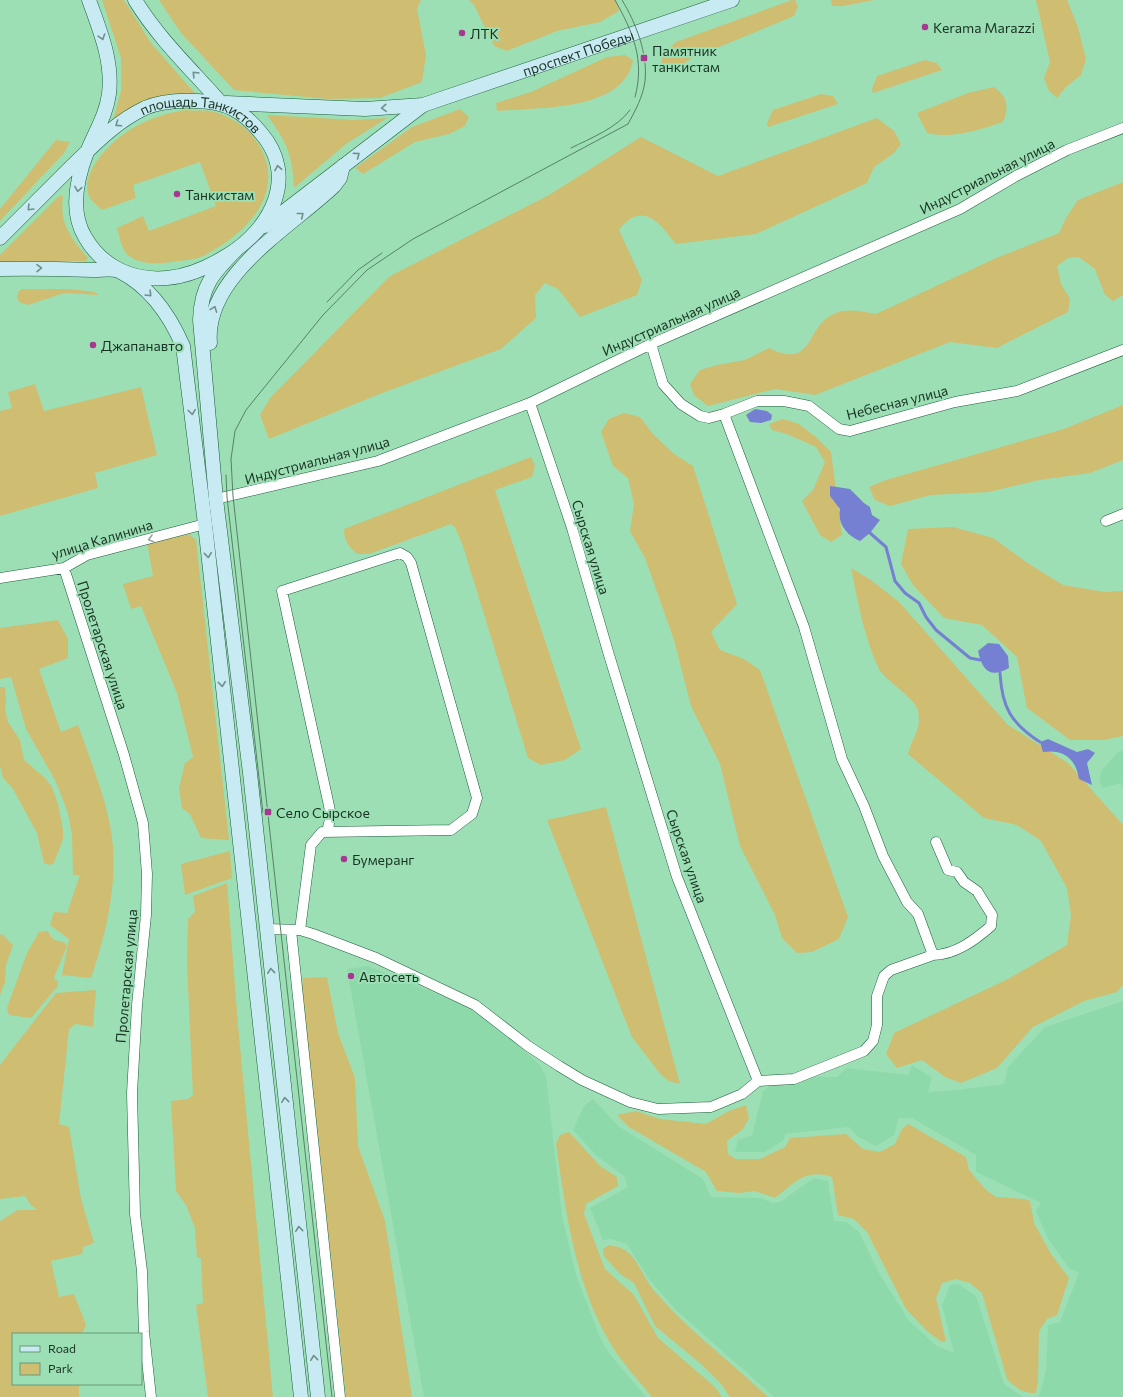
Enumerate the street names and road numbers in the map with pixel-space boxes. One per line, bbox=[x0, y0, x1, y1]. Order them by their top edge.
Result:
street label: проспект Победы bbox=[520, 25, 636, 79]
street label: площадь Танкистов bbox=[137, 92, 265, 136]
street label: Индустриальная улица bbox=[917, 135, 1057, 217]
street label: Индустриальная улица bbox=[599, 283, 743, 359]
street label: Небесная улица bbox=[844, 381, 950, 423]
street label: Индустриальная улица bbox=[243, 432, 391, 488]
street label: Сырская улица bbox=[569, 498, 613, 596]
street label: улица Калинина bbox=[49, 516, 155, 562]
street label: Пролетарская улица bbox=[74, 578, 132, 712]
street label: Сырская улица bbox=[663, 807, 711, 905]
street label: Пролетарская улица bbox=[112, 908, 140, 1044]

